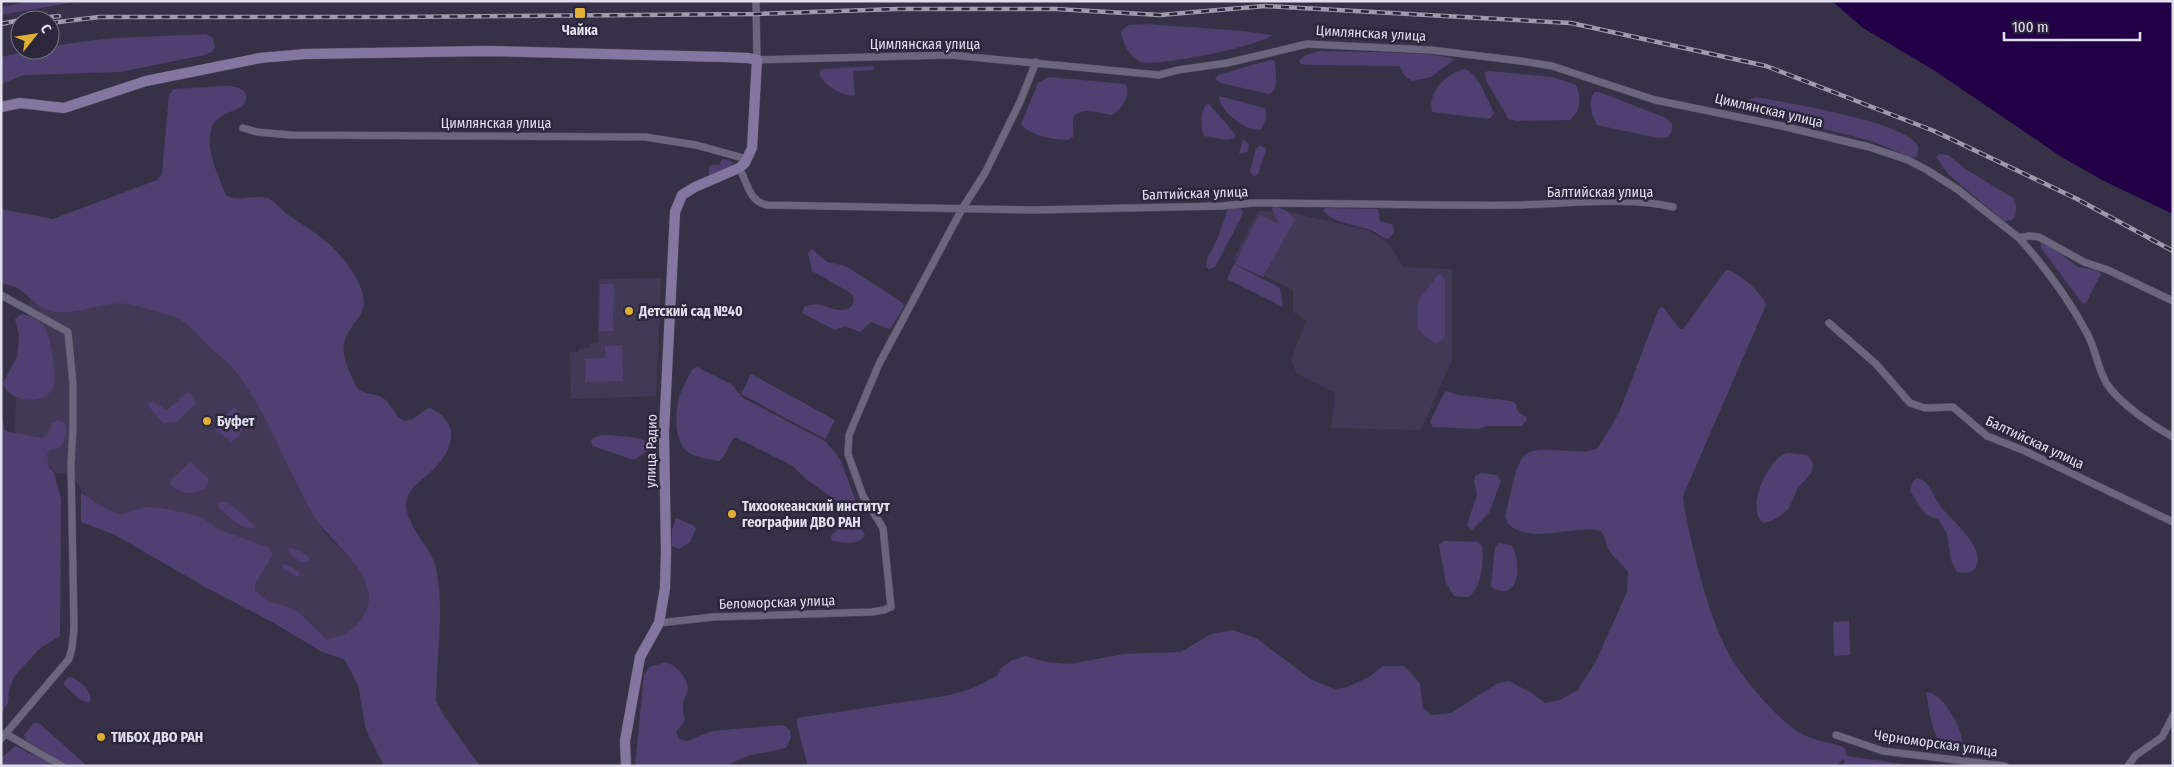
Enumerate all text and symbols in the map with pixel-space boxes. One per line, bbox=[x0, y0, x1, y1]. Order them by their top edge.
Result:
marker: Чайка bbox=[573, 6, 587, 20]
north arrow bbox=[10, 10, 60, 60]
scale bar bbox=[2004, 10, 2140, 42]
text: 100 m bbox=[2012, 18, 2049, 36]
text: С bbox=[37, 21, 55, 37]
place label: Чайка bbox=[562, 22, 598, 39]
street label: Цимлянская улица bbox=[1315, 22, 1427, 45]
street label: Цимлянская улица bbox=[870, 36, 980, 53]
street label: Цимлянская улица bbox=[1713, 90, 1825, 131]
street label: Цимлянская улица bbox=[441, 115, 551, 132]
street label: Балтийская улица bbox=[1141, 183, 1249, 204]
street label: Балтийская улица bbox=[1547, 184, 1653, 201]
place label: Детский сад №40 bbox=[638, 303, 743, 320]
marker: Детский сад №40 bbox=[623, 305, 635, 317]
street label: Балтийская улица bbox=[1983, 412, 2087, 473]
place label: Буфет bbox=[217, 413, 255, 430]
street label: улица Радио bbox=[642, 414, 661, 488]
marker: Буфет bbox=[201, 415, 213, 427]
place label: Тихоокеанский институт географии ДВО РАН bbox=[742, 498, 891, 531]
marker: Тихоокеанский институт географии ДВО РАН bbox=[726, 508, 738, 520]
street label: Беломорская улица bbox=[718, 592, 836, 613]
street label: Черноморская улица bbox=[1873, 726, 1999, 761]
place label: ТИБОХ ДВО РАН bbox=[111, 729, 203, 746]
marker: ТИБОХ ДВО РАН bbox=[95, 731, 107, 743]

